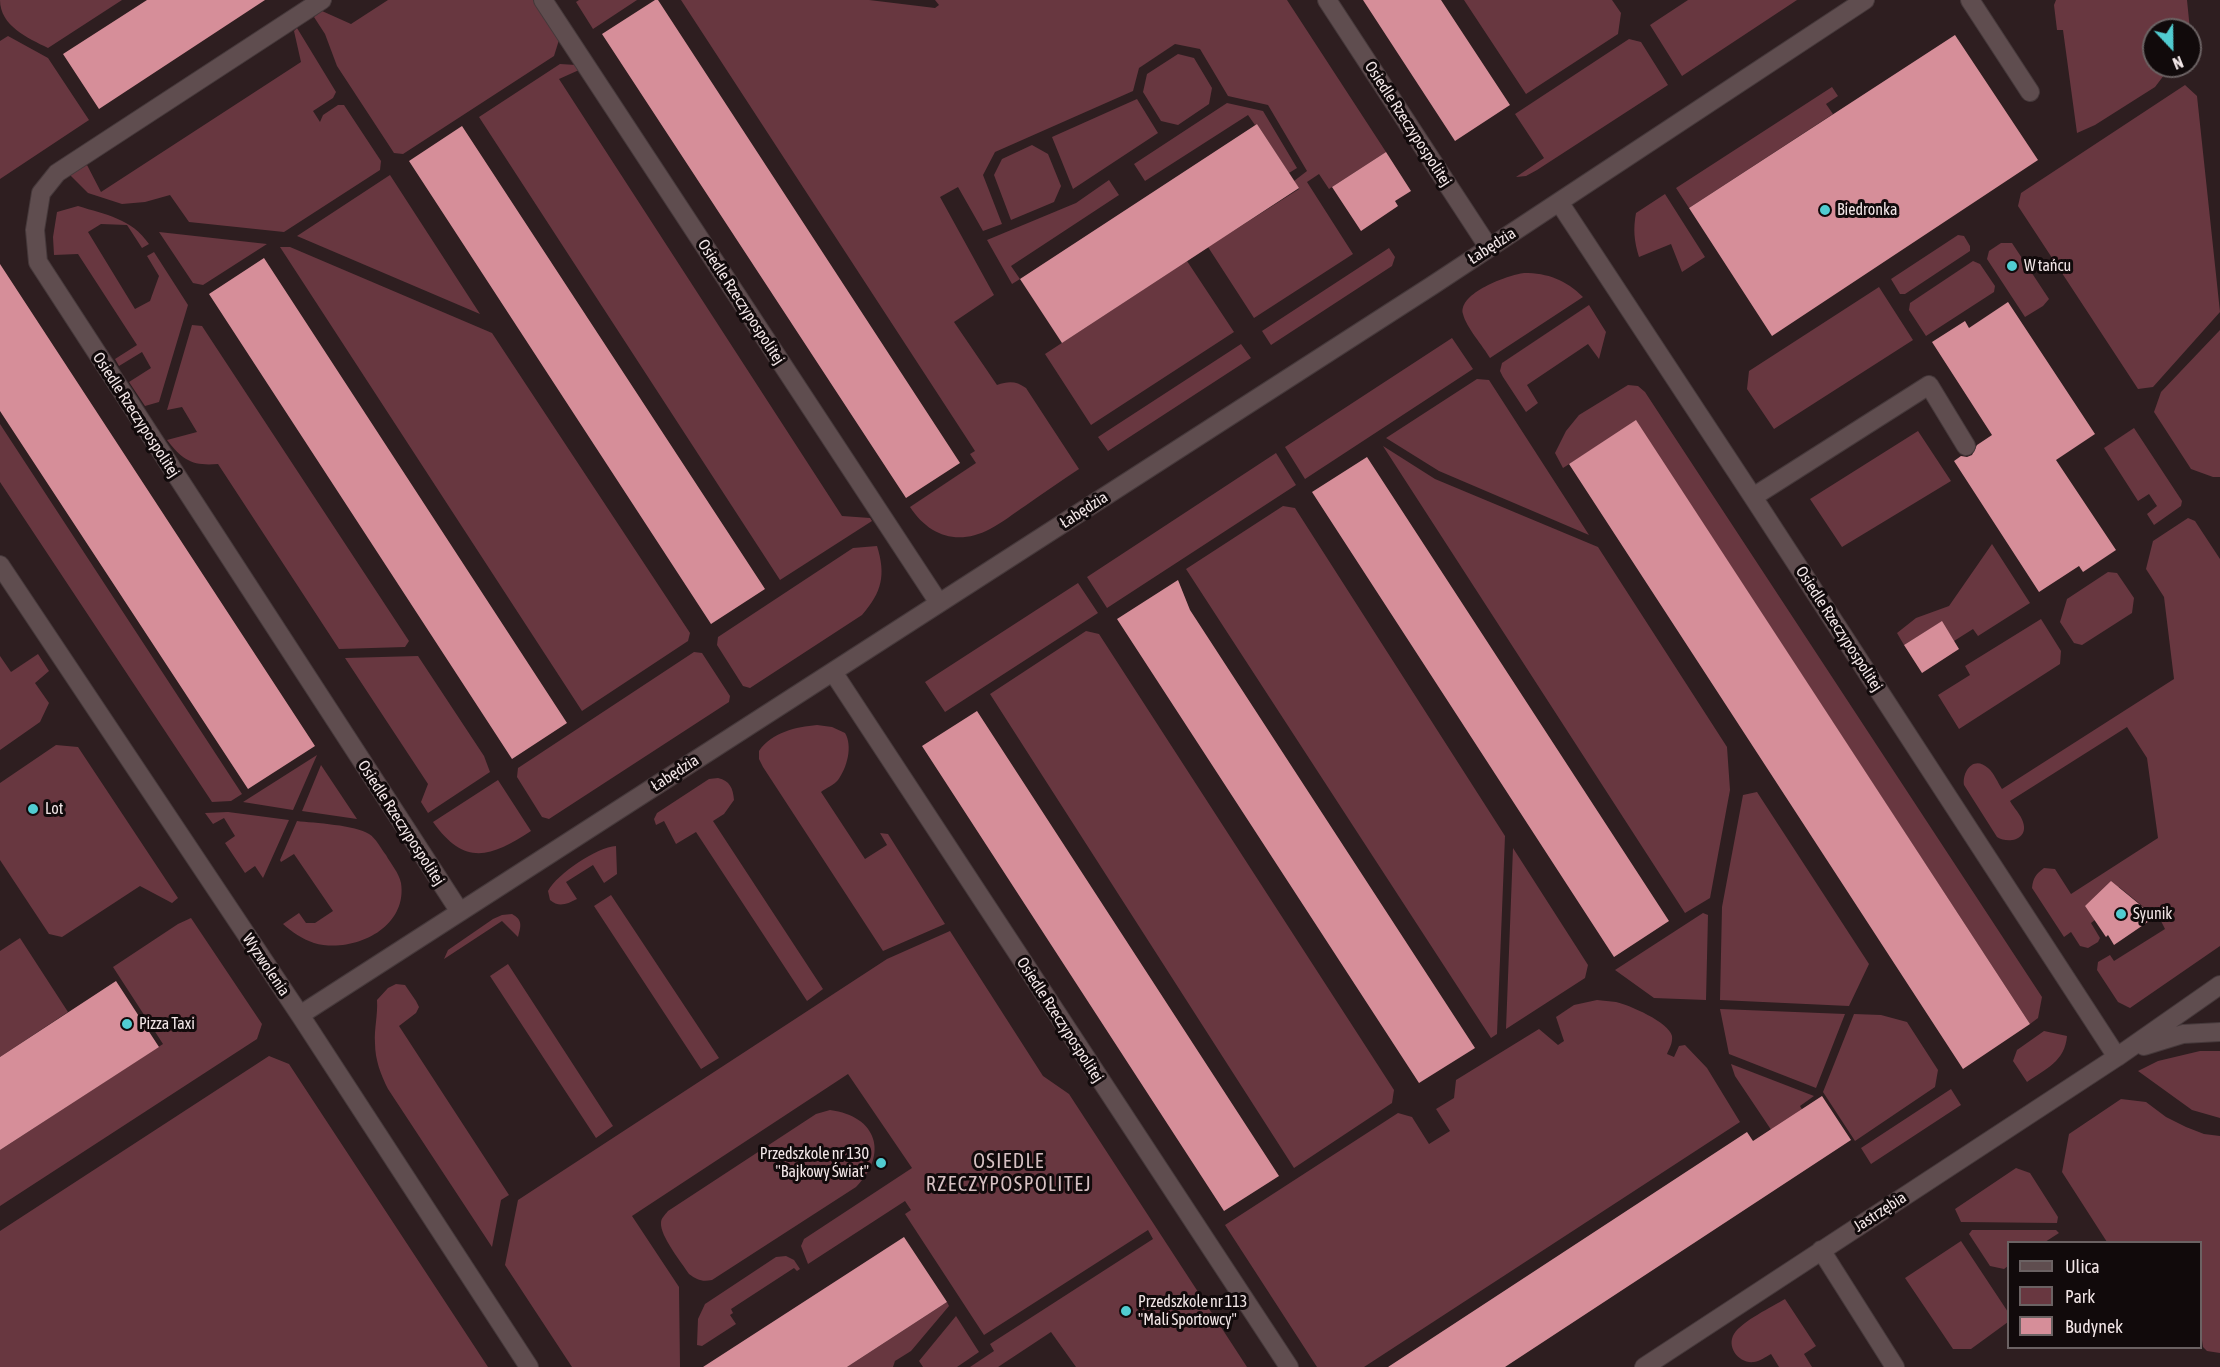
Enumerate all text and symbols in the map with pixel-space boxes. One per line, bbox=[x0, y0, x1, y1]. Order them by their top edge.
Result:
north arrow bbox=[2142, 18, 2202, 78]
text: N bbox=[2170, 53, 2186, 73]
street label: Osiedle Rzeczypospolitej bbox=[1360, 58, 1456, 190]
place label: Biedronka bbox=[1837, 200, 1898, 220]
marker: Biedronka bbox=[1818, 203, 1832, 217]
street label: Łabędzia bbox=[1465, 224, 1519, 268]
street label: Osiedle Rzeczypospolitej bbox=[693, 236, 789, 368]
place label: W tańcu bbox=[2024, 256, 2071, 276]
marker: W tańcu bbox=[2005, 259, 2019, 273]
street label: Osiedle Rzeczypospolitej bbox=[88, 349, 184, 481]
street label: Łabędzia bbox=[1057, 488, 1111, 532]
street label: Osiedle Rzeczypospolitej bbox=[1791, 563, 1887, 695]
street label: Łabędzia bbox=[648, 751, 702, 795]
street label: Osiedle Rzeczypospolitej bbox=[353, 757, 449, 889]
place label: Lot bbox=[45, 799, 63, 819]
marker: Lot bbox=[26, 802, 40, 816]
place label: Syunik bbox=[2133, 904, 2172, 924]
marker: Syunik bbox=[2114, 907, 2128, 921]
street label: Wyzwolenia bbox=[238, 930, 294, 1000]
street label: Osiedle Rzeczypospolitej bbox=[1012, 954, 1108, 1086]
place label: Pizza Taxi bbox=[139, 1014, 195, 1034]
marker: Pizza Taxi bbox=[120, 1017, 134, 1031]
place label: Przedszkole nr 130 "Bajkowy Świat" bbox=[760, 1144, 869, 1182]
district label: OSIEDLE RZECZYPOSPOLITEJ bbox=[926, 1150, 1092, 1197]
marker: Przedszkole nr 130 "Bajkowy Świat" bbox=[874, 1156, 888, 1170]
street label: Jastrzębia bbox=[1850, 1188, 1910, 1236]
legend bbox=[2007, 1241, 2202, 1349]
text: Ulica bbox=[2065, 1256, 2100, 1277]
text: Park bbox=[2065, 1286, 2095, 1307]
place label: Przedszkole nr 113 "Mali Sportowcy" bbox=[1138, 1292, 1247, 1330]
marker: Przedszkole nr 113 "Mali Sportowcy" bbox=[1119, 1304, 1133, 1318]
text: Budynek bbox=[2065, 1316, 2123, 1337]

